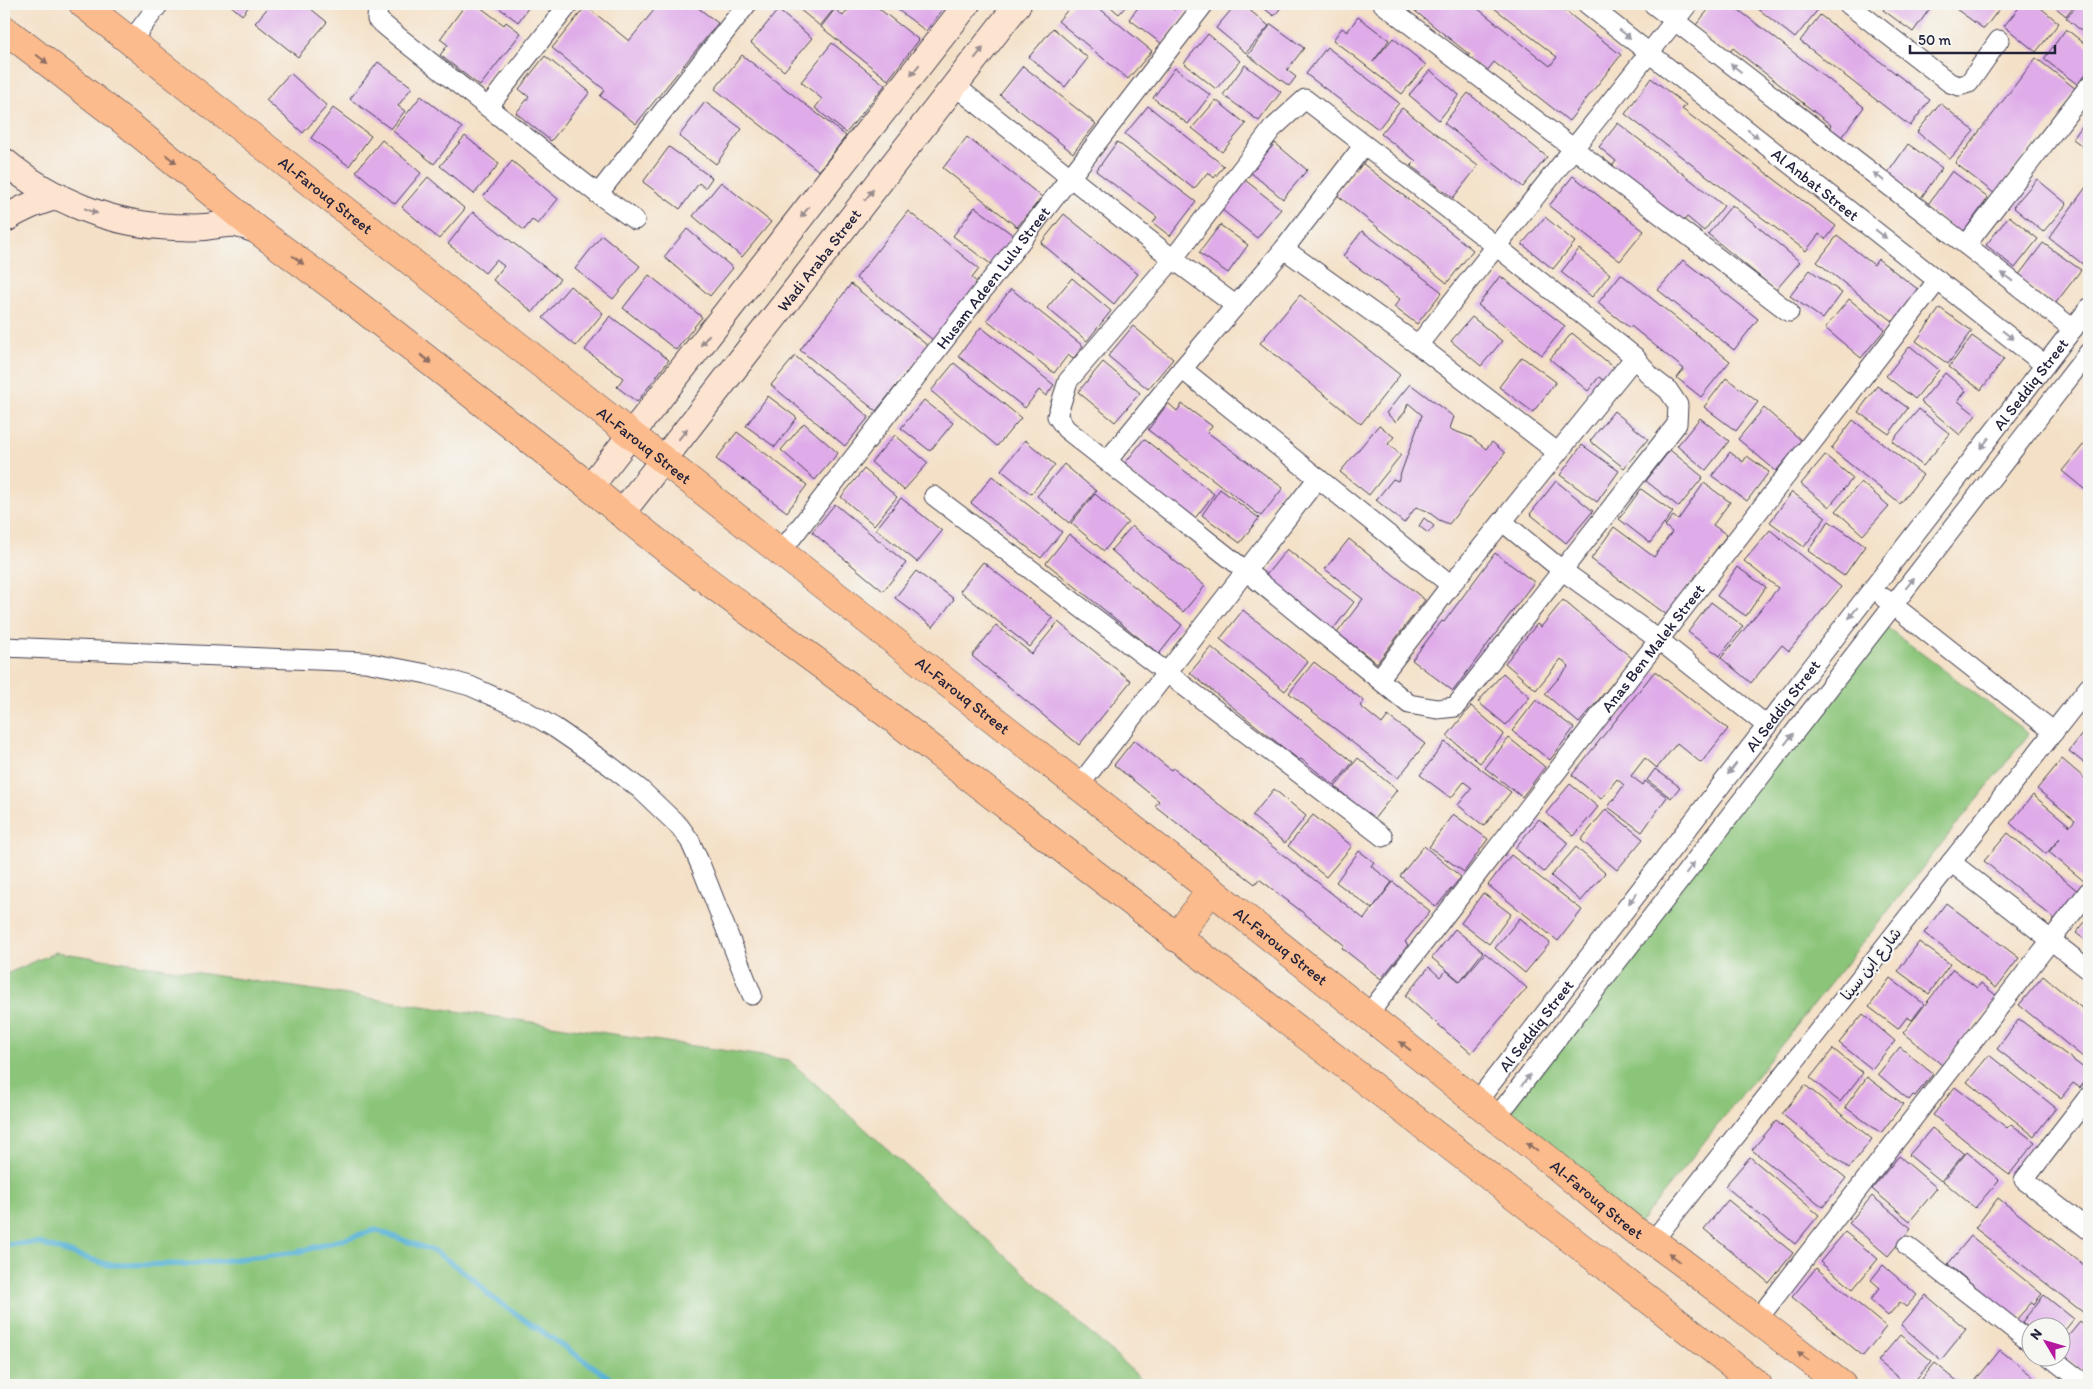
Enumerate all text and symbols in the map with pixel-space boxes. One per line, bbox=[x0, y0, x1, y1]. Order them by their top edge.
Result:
scale bar bbox=[1910, 22, 2056, 54]
one-way arrow bbox=[1618, 28, 1631, 39]
text: 50 m bbox=[1918, 31, 1951, 49]
one-way arrow bbox=[974, 47, 985, 60]
one-way arrow bbox=[36, 53, 49, 64]
one-way arrow bbox=[1730, 62, 1743, 73]
one-way arrow bbox=[910, 63, 921, 76]
one-way arrow bbox=[1746, 129, 1759, 140]
street label: Al Anbat Street bbox=[1768, 144, 1863, 224]
street label: Al-Farouq Street bbox=[275, 152, 377, 238]
one-way arrow bbox=[164, 153, 177, 164]
one-way arrow bbox=[1873, 172, 1886, 183]
one-way arrow bbox=[863, 189, 874, 202]
street label: Husam Adeen Lulu Street bbox=[932, 203, 1054, 353]
street label: Wadi Araba Street bbox=[773, 205, 865, 315]
one-way arrow bbox=[799, 205, 810, 218]
one-way arrow bbox=[84, 208, 98, 216]
one-way arrow bbox=[1874, 229, 1887, 240]
one-way arrow bbox=[291, 255, 305, 265]
one-way arrow bbox=[2001, 272, 2014, 283]
one-way arrow bbox=[2002, 330, 2015, 341]
one-way arrow bbox=[699, 333, 710, 346]
street label: Al Seddiq Street bbox=[1989, 334, 2072, 434]
one-way arrow bbox=[420, 353, 433, 364]
street label: Al-Farouq Street bbox=[594, 402, 695, 488]
one-way arrow bbox=[678, 427, 688, 441]
one-way arrow bbox=[1979, 436, 1990, 449]
one-way arrow bbox=[1905, 577, 1916, 590]
street label: Anas Ben Malek Street bbox=[1597, 580, 1708, 716]
one-way arrow bbox=[1847, 606, 1858, 619]
street label: Al-Farouq Street bbox=[912, 652, 1014, 738]
street label: Al Seddiq Street bbox=[1741, 656, 1824, 755]
one-way arrow bbox=[1784, 733, 1795, 746]
one-way arrow bbox=[1727, 762, 1737, 776]
one-way arrow bbox=[1685, 861, 1695, 875]
one-way arrow bbox=[1628, 891, 1638, 905]
street label: Al-Farouq Street bbox=[1230, 903, 1332, 989]
street label: شارع ابن سينا bbox=[1837, 924, 1907, 1006]
street label: Al Seddiq Street bbox=[1494, 976, 1577, 1075]
one-way arrow bbox=[1399, 1040, 1412, 1051]
one-way arrow bbox=[1521, 1073, 1532, 1086]
one-way arrow bbox=[1526, 1141, 1539, 1152]
street label: Al-Farouq Street bbox=[1547, 1156, 1647, 1243]
one-way arrow bbox=[1667, 1252, 1681, 1262]
north arrow bbox=[2020, 1316, 2070, 1366]
text: N bbox=[2027, 1325, 2046, 1343]
one-way arrow bbox=[1797, 1350, 1810, 1361]

